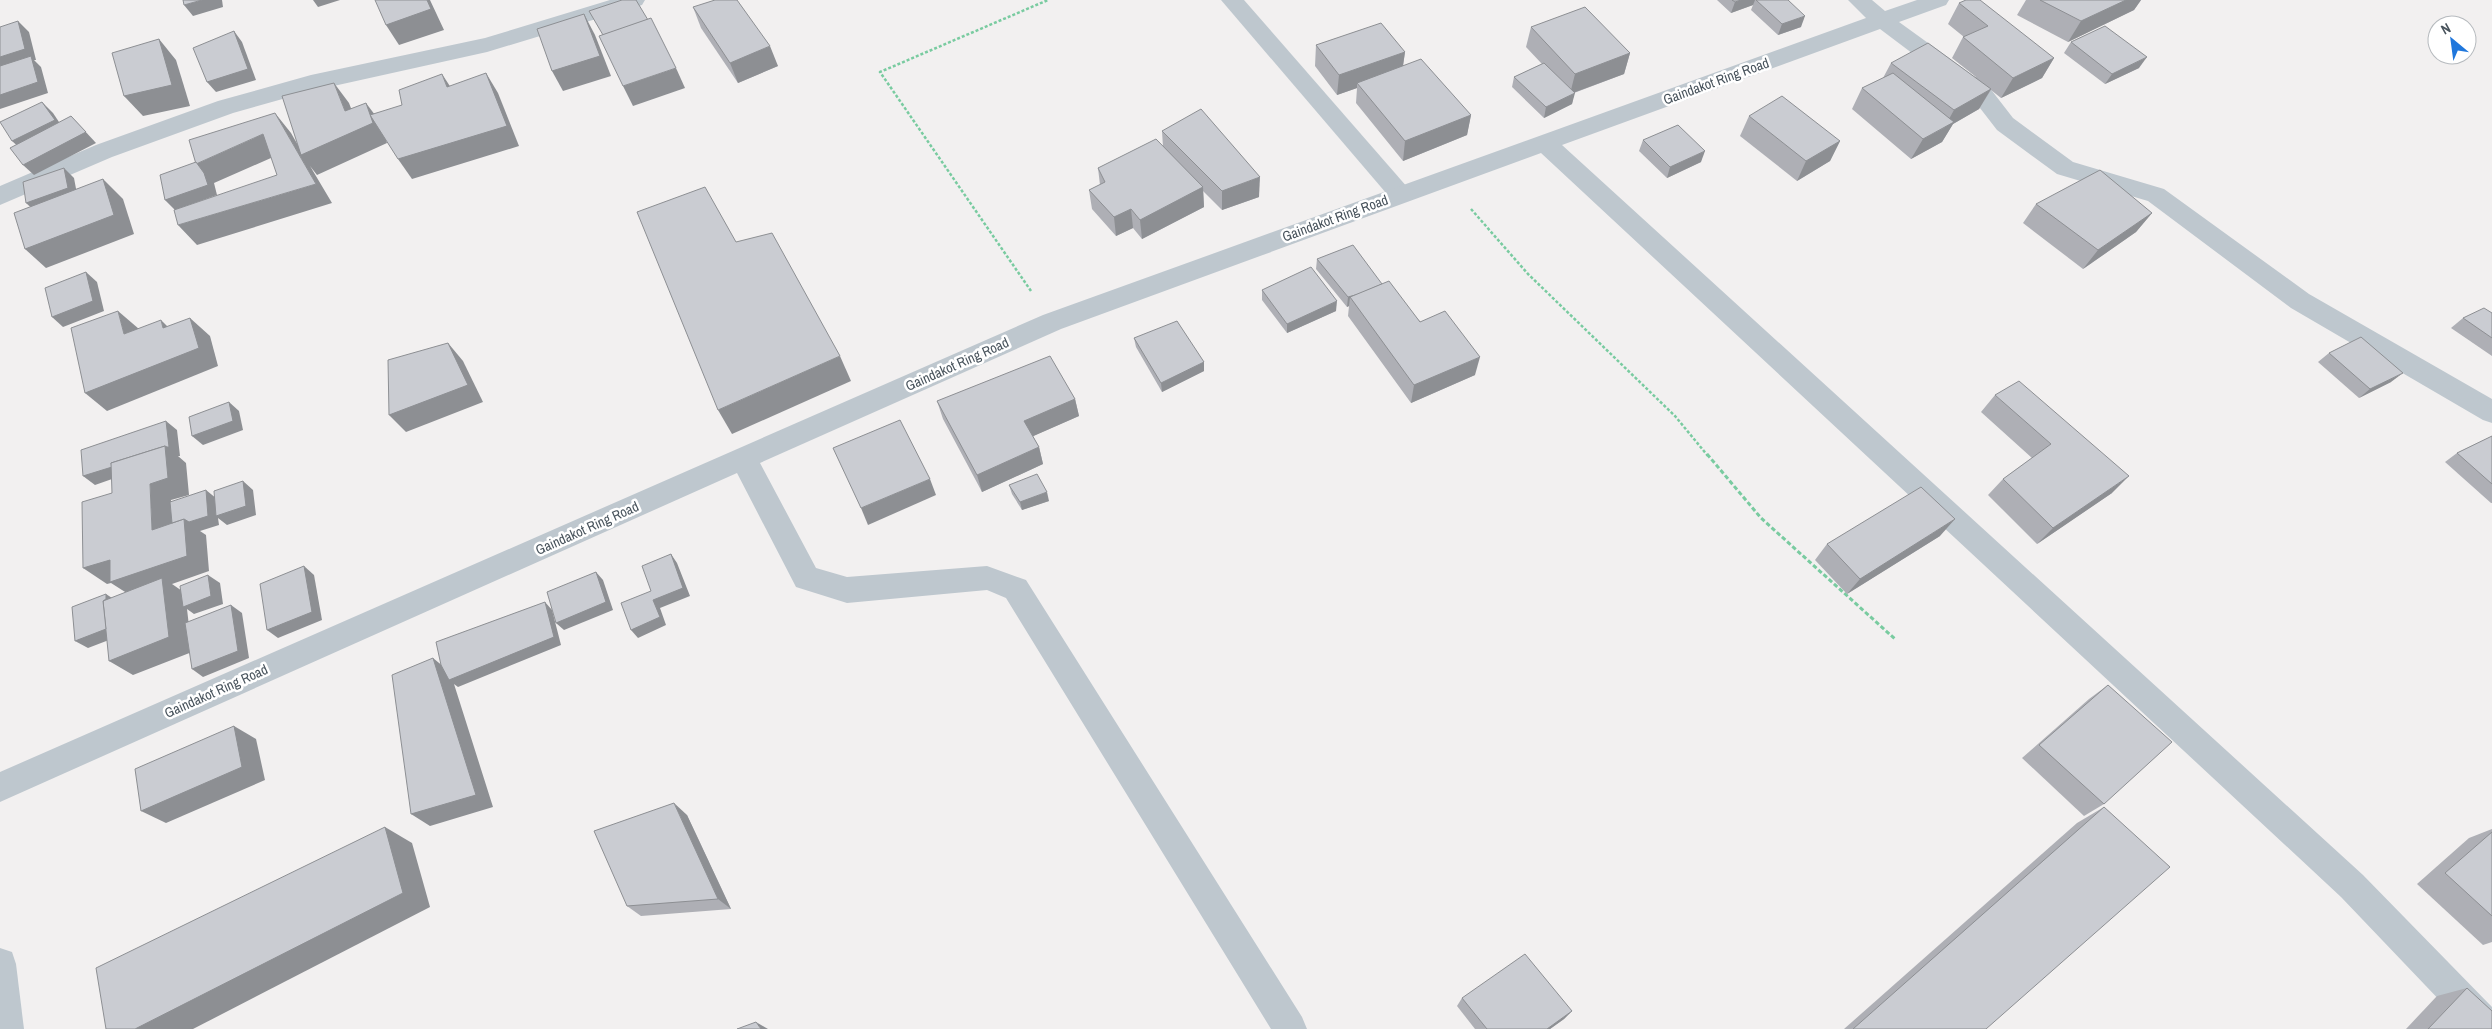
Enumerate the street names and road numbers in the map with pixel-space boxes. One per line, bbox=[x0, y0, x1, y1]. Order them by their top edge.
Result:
street label: Gaindakot Ring Road bbox=[1661, 54, 1771, 108]
street label: Gaindakot Ring Road bbox=[1280, 191, 1390, 245]
street label: Gaindakot Ring Road bbox=[903, 333, 1011, 395]
street label: Gaindakot Ring Road bbox=[533, 497, 641, 559]
street label: Gaindakot Ring Road bbox=[162, 660, 270, 722]

